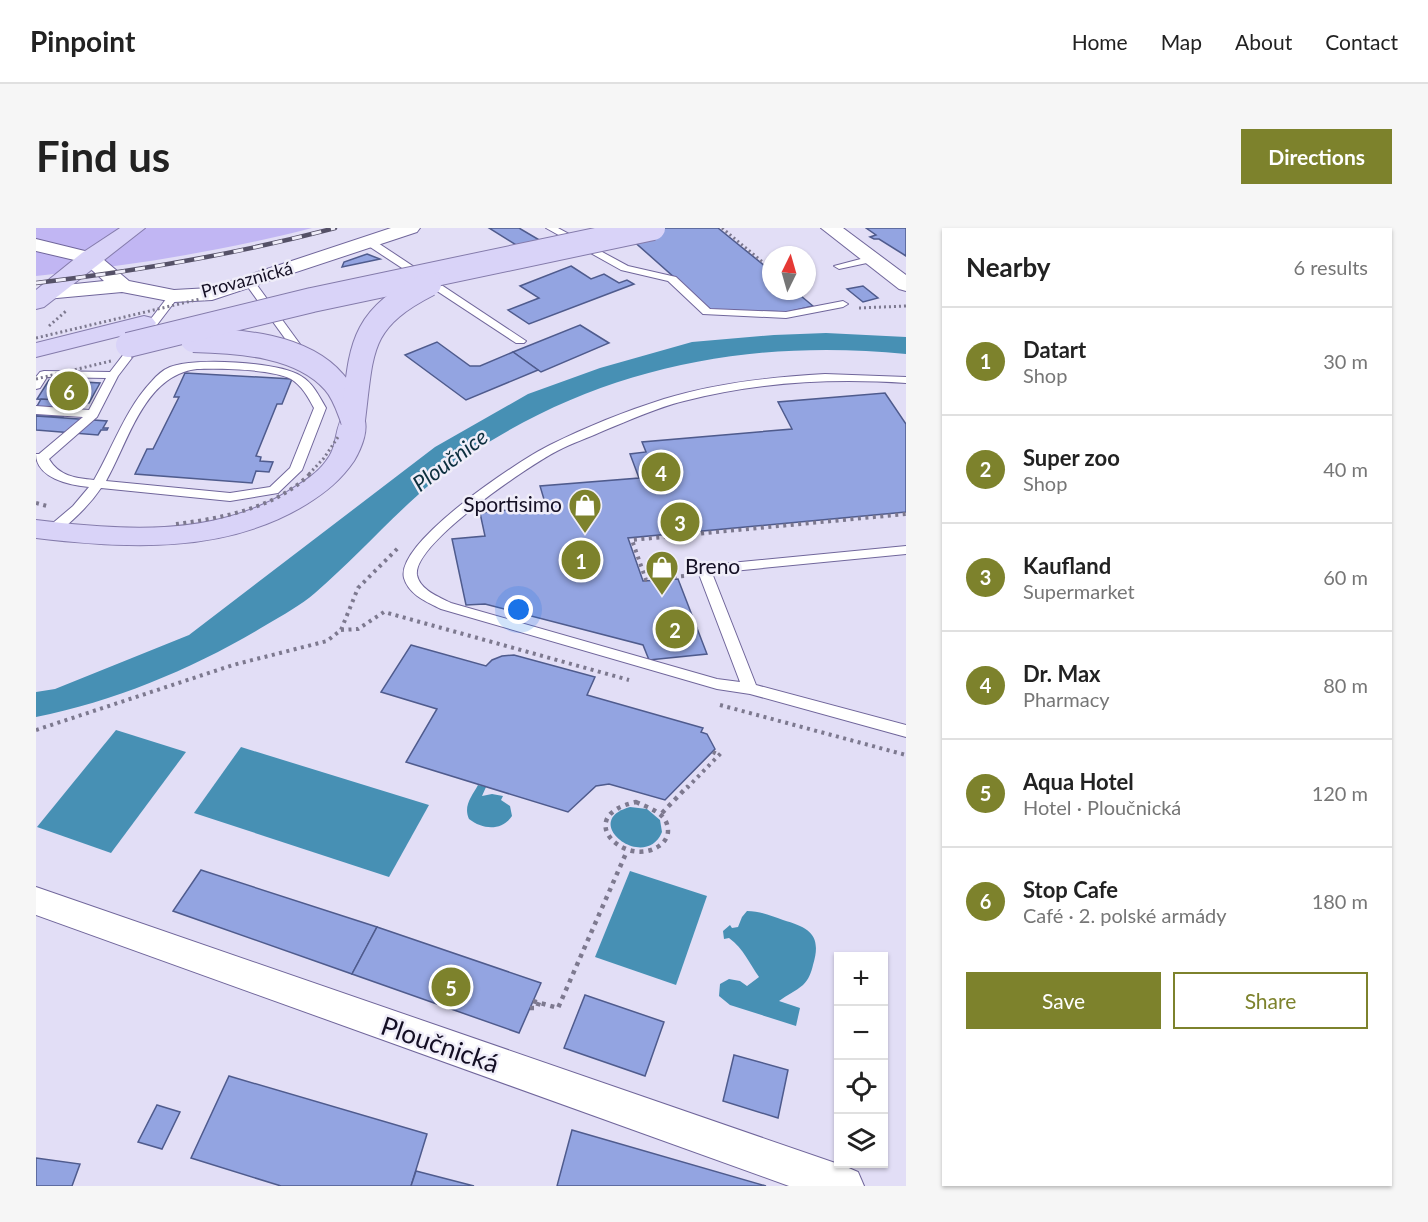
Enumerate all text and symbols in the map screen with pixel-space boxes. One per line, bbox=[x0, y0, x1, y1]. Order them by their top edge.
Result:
text: Pinpoint bbox=[30, 24, 135, 58]
text: Home bbox=[1072, 29, 1128, 54]
text: Map bbox=[1161, 29, 1202, 54]
text: About bbox=[1235, 29, 1292, 54]
text: Contact bbox=[1325, 29, 1398, 54]
button: Directions bbox=[1241, 129, 1392, 184]
text: Find us bbox=[36, 131, 170, 181]
north arrow bbox=[762, 246, 816, 300]
text: Nearby bbox=[966, 251, 1051, 283]
text: 6 results bbox=[1293, 255, 1368, 279]
street label: Provaznická bbox=[198, 256, 295, 302]
text: Datart bbox=[1023, 336, 1086, 363]
text: 1 bbox=[980, 349, 991, 373]
text: 30 m bbox=[1323, 349, 1368, 373]
text: Shop bbox=[1023, 363, 1067, 387]
pin: 6 bbox=[50, 368, 88, 414]
water label: Ploučnice bbox=[407, 423, 493, 497]
text: Super zoo bbox=[1023, 444, 1120, 471]
pin: 4 bbox=[642, 450, 680, 494]
text: 2 bbox=[980, 457, 991, 481]
text: 40 m bbox=[1323, 457, 1368, 481]
text: Shop bbox=[1023, 471, 1067, 495]
shop icon: Sportisimo bbox=[567, 487, 603, 534]
place label: Sportisimo bbox=[463, 491, 562, 516]
pin: 3 bbox=[660, 500, 700, 544]
pin: 1 bbox=[562, 538, 600, 582]
shop icon: Breno bbox=[644, 549, 680, 596]
text: Kaufland bbox=[1023, 552, 1111, 579]
place label: Breno bbox=[685, 553, 740, 578]
text: 3 bbox=[980, 565, 991, 589]
text: 60 m bbox=[1323, 565, 1368, 589]
text: Supermarket bbox=[1023, 579, 1135, 603]
your location bbox=[504, 595, 533, 624]
pin: 2 bbox=[656, 606, 694, 652]
text: Dr. Max bbox=[1023, 660, 1101, 687]
text: 4 bbox=[980, 673, 991, 697]
text: 80 m bbox=[1323, 673, 1368, 697]
text: Pharmacy bbox=[1023, 687, 1110, 711]
text: Aqua Hotel bbox=[1023, 768, 1134, 795]
text: 5 bbox=[980, 781, 991, 805]
text: 120 m bbox=[1312, 781, 1368, 805]
text: Hotel · Ploučnická bbox=[1023, 795, 1181, 819]
text: Stop Cafe bbox=[1023, 876, 1118, 903]
text: 6 bbox=[980, 889, 991, 913]
text: 180 m bbox=[1312, 889, 1368, 913]
text: Café · 2. polské armády bbox=[1023, 903, 1227, 927]
map controls bbox=[834, 952, 888, 1168]
button: + bbox=[834, 952, 888, 1006]
pin: 5 bbox=[432, 964, 470, 1010]
button: Save bbox=[966, 972, 1161, 1029]
button: Share bbox=[1173, 972, 1368, 1029]
button: − bbox=[834, 1006, 888, 1060]
street label: Ploučnická bbox=[377, 1009, 504, 1079]
button: locate bbox=[834, 1060, 888, 1114]
button: layers bbox=[834, 1114, 888, 1168]

